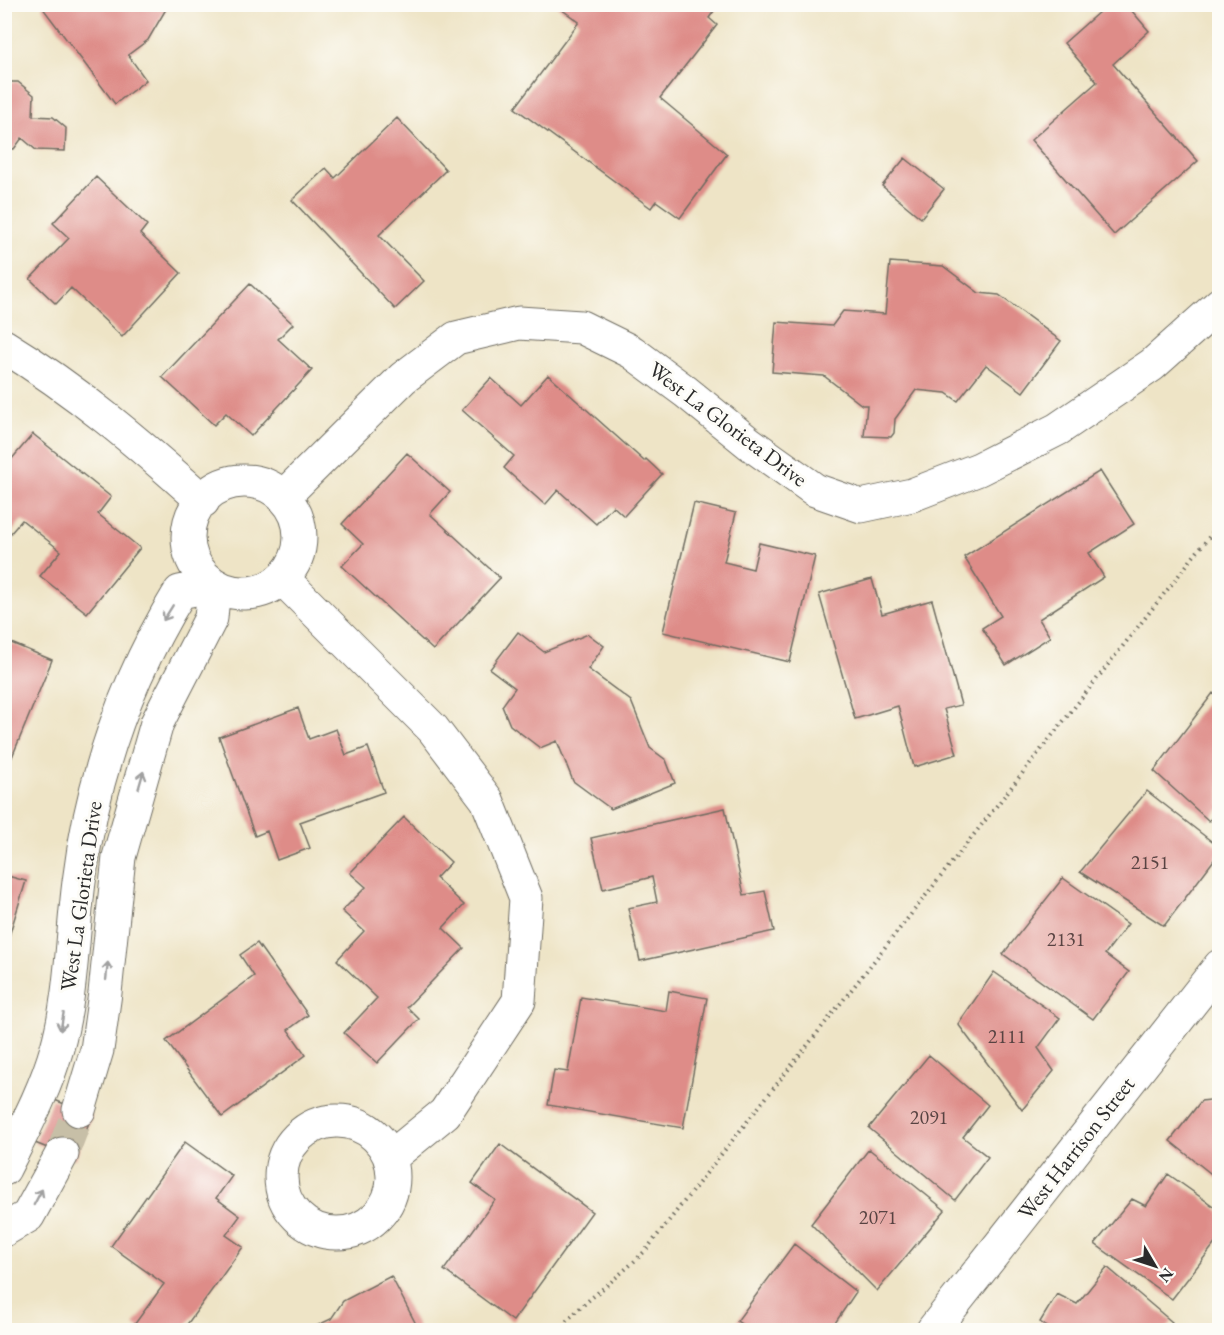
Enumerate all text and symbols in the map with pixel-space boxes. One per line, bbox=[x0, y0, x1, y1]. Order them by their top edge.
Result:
street label: West La Glorieta Drive bbox=[643, 355, 814, 493]
one-way arrow bbox=[161, 604, 173, 621]
one-way arrow bbox=[136, 771, 147, 790]
street label: West La Glorieta Drive bbox=[53, 799, 109, 993]
house number: 2151 bbox=[1131, 849, 1169, 875]
house number: 2131 bbox=[1047, 926, 1085, 952]
one-way arrow bbox=[102, 962, 113, 981]
one-way arrow bbox=[56, 1011, 67, 1031]
house number: 2111 bbox=[988, 1023, 1026, 1049]
street label: West Harrison Street bbox=[1011, 1070, 1141, 1225]
house number: 2091 bbox=[910, 1104, 948, 1130]
one-way arrow bbox=[33, 1188, 44, 1206]
house number: 2071 bbox=[859, 1204, 897, 1230]
north arrow bbox=[1125, 1236, 1185, 1296]
text: N bbox=[1154, 1263, 1179, 1287]

